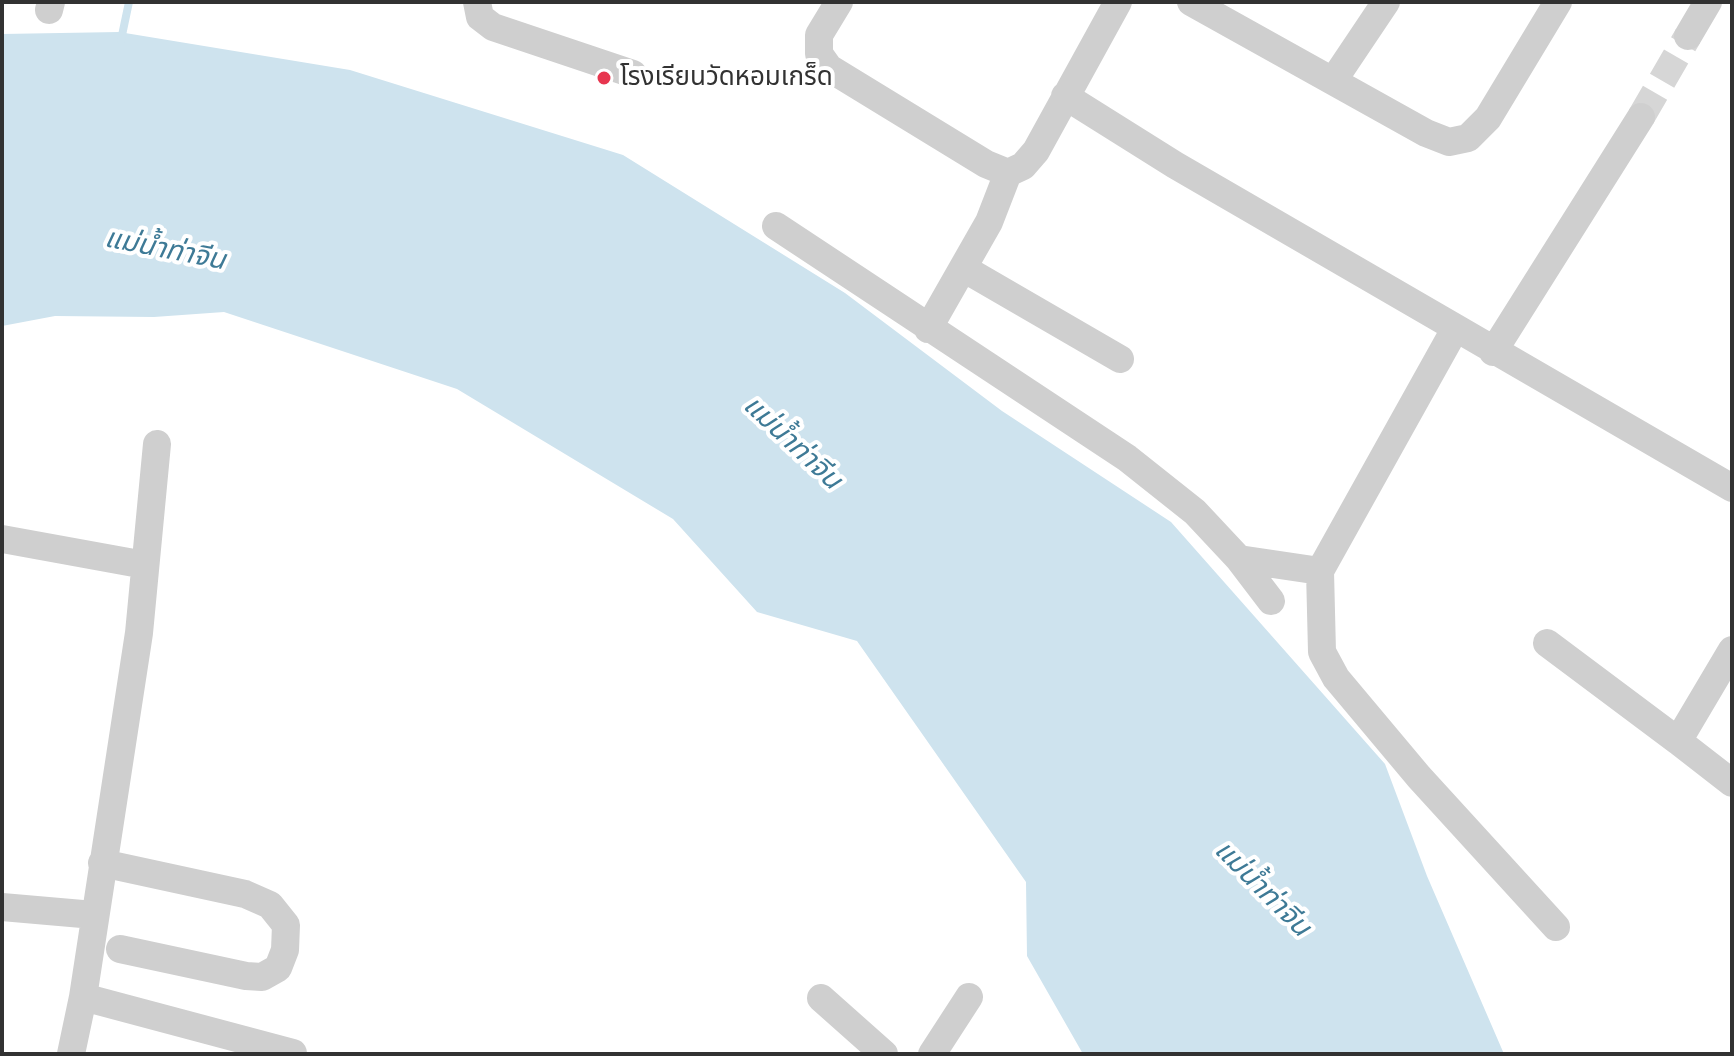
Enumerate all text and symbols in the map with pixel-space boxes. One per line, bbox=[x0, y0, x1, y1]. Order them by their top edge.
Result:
place label: โรงเรียนวัดหอมเกร็ด bbox=[620, 62, 833, 94]
marker: โรงเรียนวัดหอมเกร็ด bbox=[595, 69, 613, 87]
water label: แม่น้ำท่าจีน bbox=[102, 222, 228, 278]
water label: แม่น้ำท่าจีน bbox=[736, 389, 848, 497]
water label: แม่น้ำท่าจีน bbox=[1207, 834, 1317, 944]

